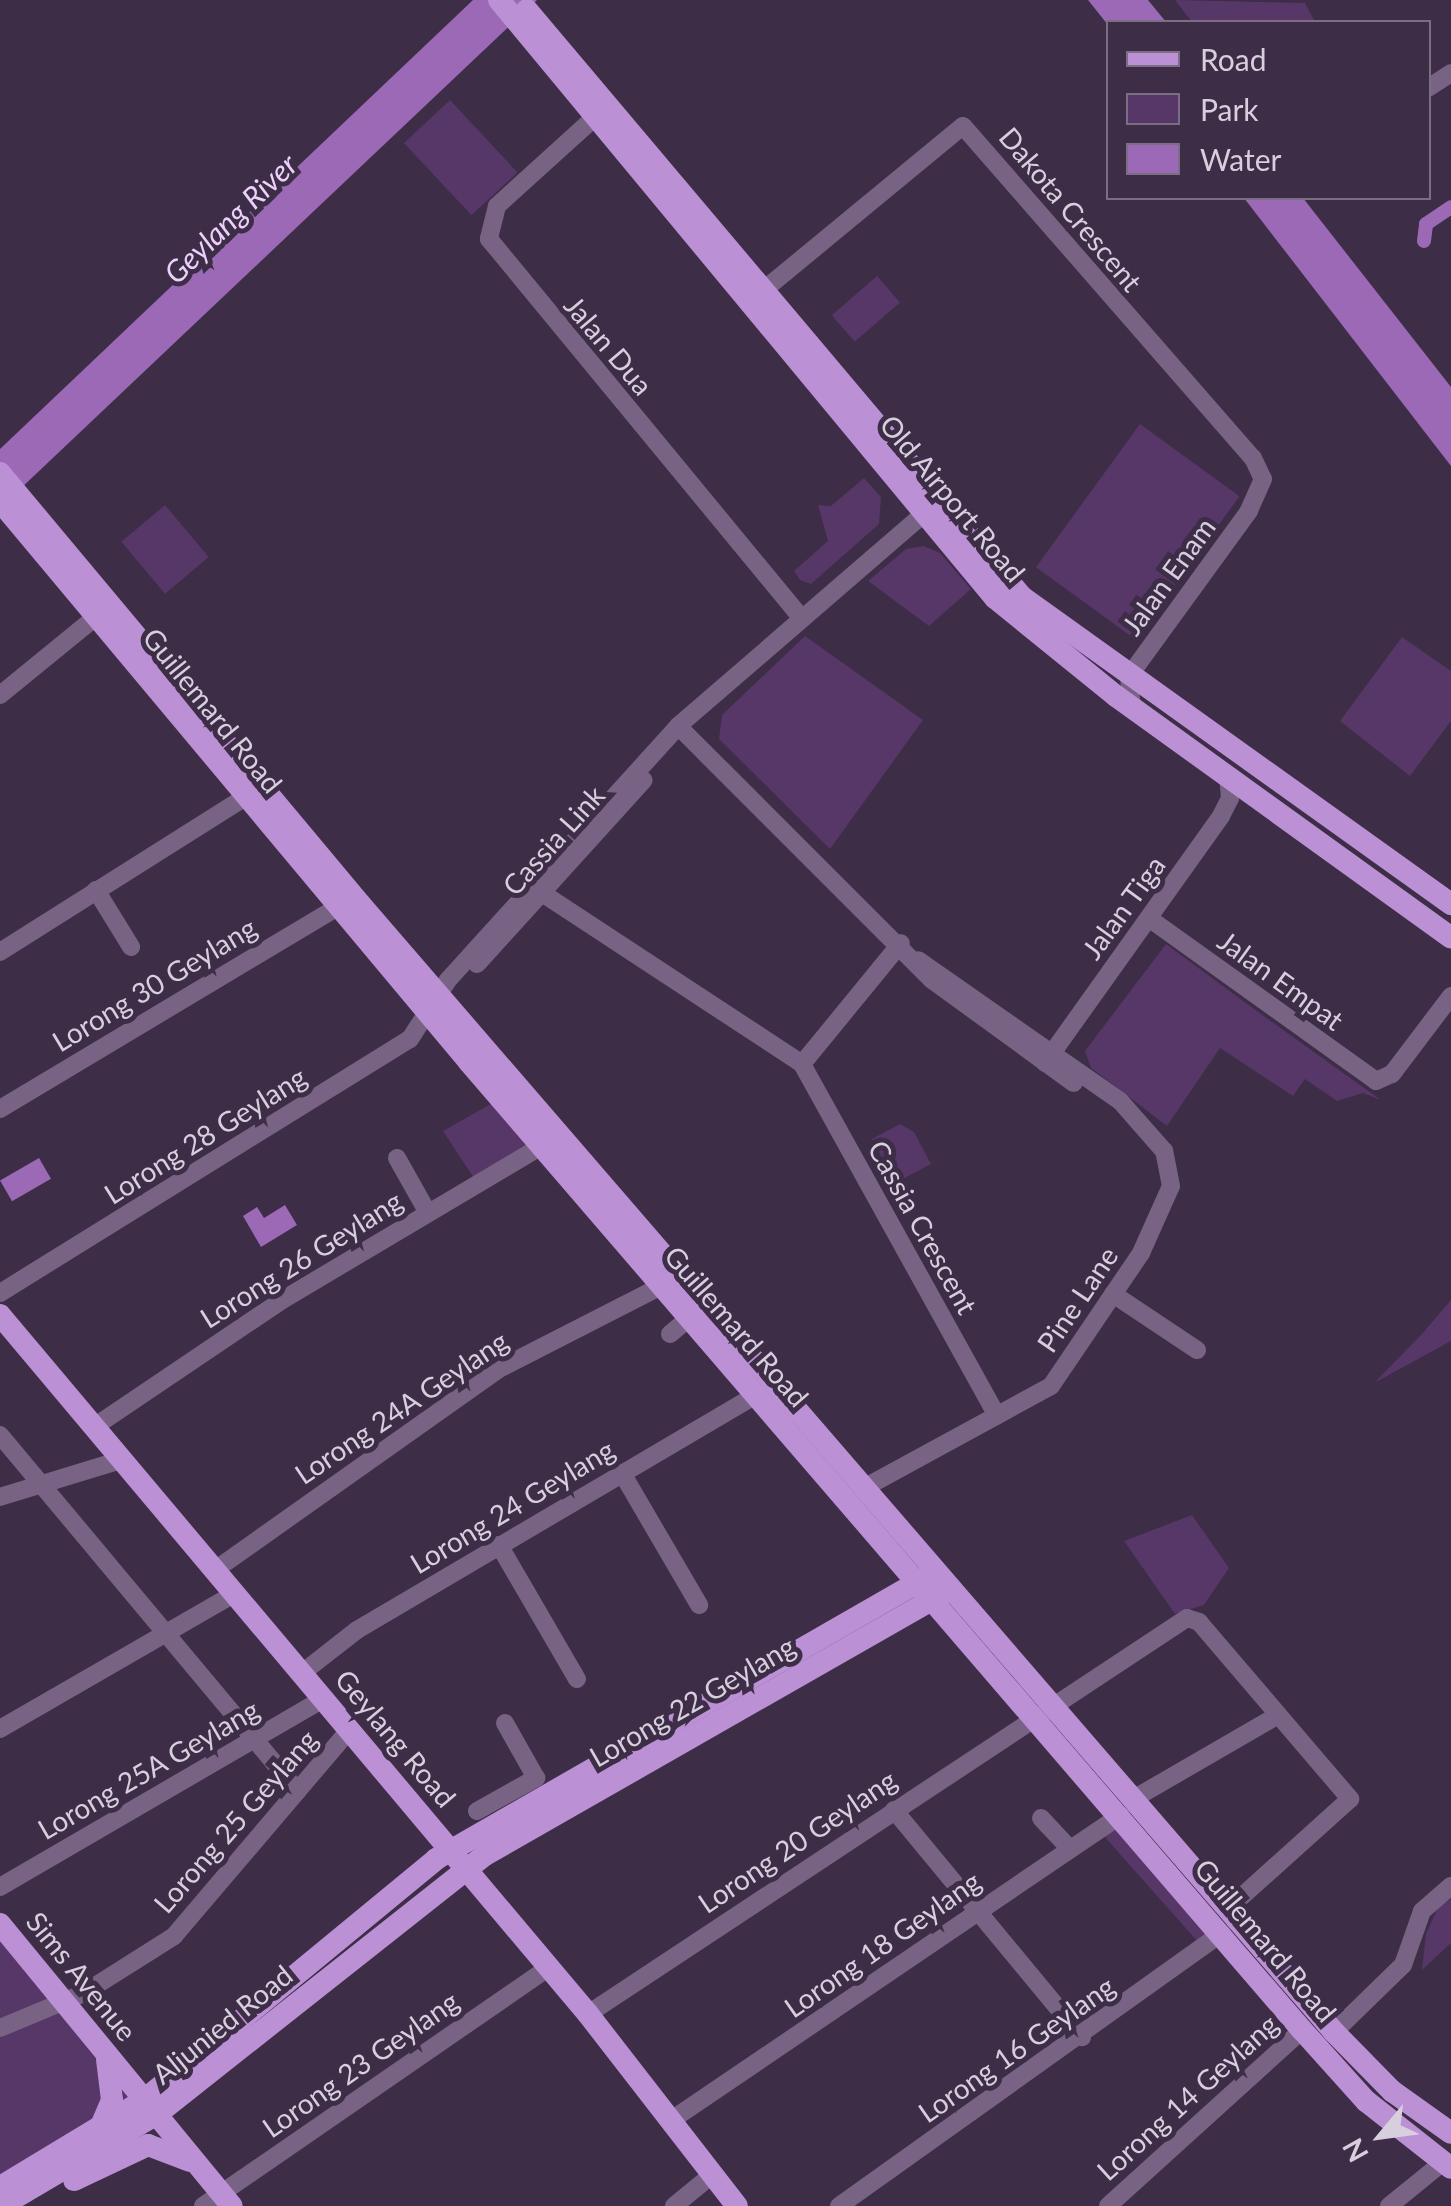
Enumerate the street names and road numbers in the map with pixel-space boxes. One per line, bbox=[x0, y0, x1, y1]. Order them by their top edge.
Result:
street label: Dakota Crescent bbox=[993, 120, 1149, 298]
street label: Jalan Dua bbox=[558, 289, 660, 401]
street label: Old Airport Road bbox=[873, 407, 1033, 589]
street label: Jalan Enam bbox=[1114, 511, 1222, 641]
street label: Guillemard Road bbox=[136, 621, 290, 799]
street label: Cassia Link bbox=[495, 778, 611, 902]
street label: Jalan Tiga bbox=[1074, 849, 1172, 965]
street label: Lorong 30 Geylang bbox=[46, 910, 262, 1058]
street label: Jalan Empat bbox=[1212, 923, 1350, 1037]
street label: Lorong 28 Geylang bbox=[98, 1059, 312, 1211]
street label: Cassia Crescent bbox=[861, 1134, 985, 1320]
street label: Lorong 26 Geylang bbox=[194, 1183, 408, 1335]
street label: Guillemard Road bbox=[658, 1239, 816, 1413]
street label: Pine Lane bbox=[1030, 1240, 1124, 1358]
street label: Lorong 24A Geylang bbox=[288, 1323, 514, 1491]
street label: Lorong 24 Geylang bbox=[404, 1432, 620, 1580]
street label: Lorong 22 Geylang bbox=[583, 1629, 801, 1773]
street label: Geylang Road bbox=[329, 1662, 463, 1814]
street label: Lorong 25A Geylang bbox=[31, 1692, 265, 1846]
street label: Lorong 25 Geylang bbox=[146, 1723, 324, 1919]
street label: Lorong 20 Geylang bbox=[692, 1762, 902, 1920]
street label: Guillemard Road bbox=[1188, 1852, 1344, 2028]
street label: Lorong 18 Geylang bbox=[778, 1864, 986, 2024]
street label: Sims Avenue bbox=[20, 1904, 144, 2048]
street label: Aljunied Road bbox=[145, 1957, 299, 2091]
street label: Lorong 16 Geylang bbox=[912, 1969, 1120, 2129]
street label: Lorong 23 Geylang bbox=[256, 1984, 464, 2144]
street label: Lorong 14 Geylang bbox=[1090, 2007, 1284, 2187]

